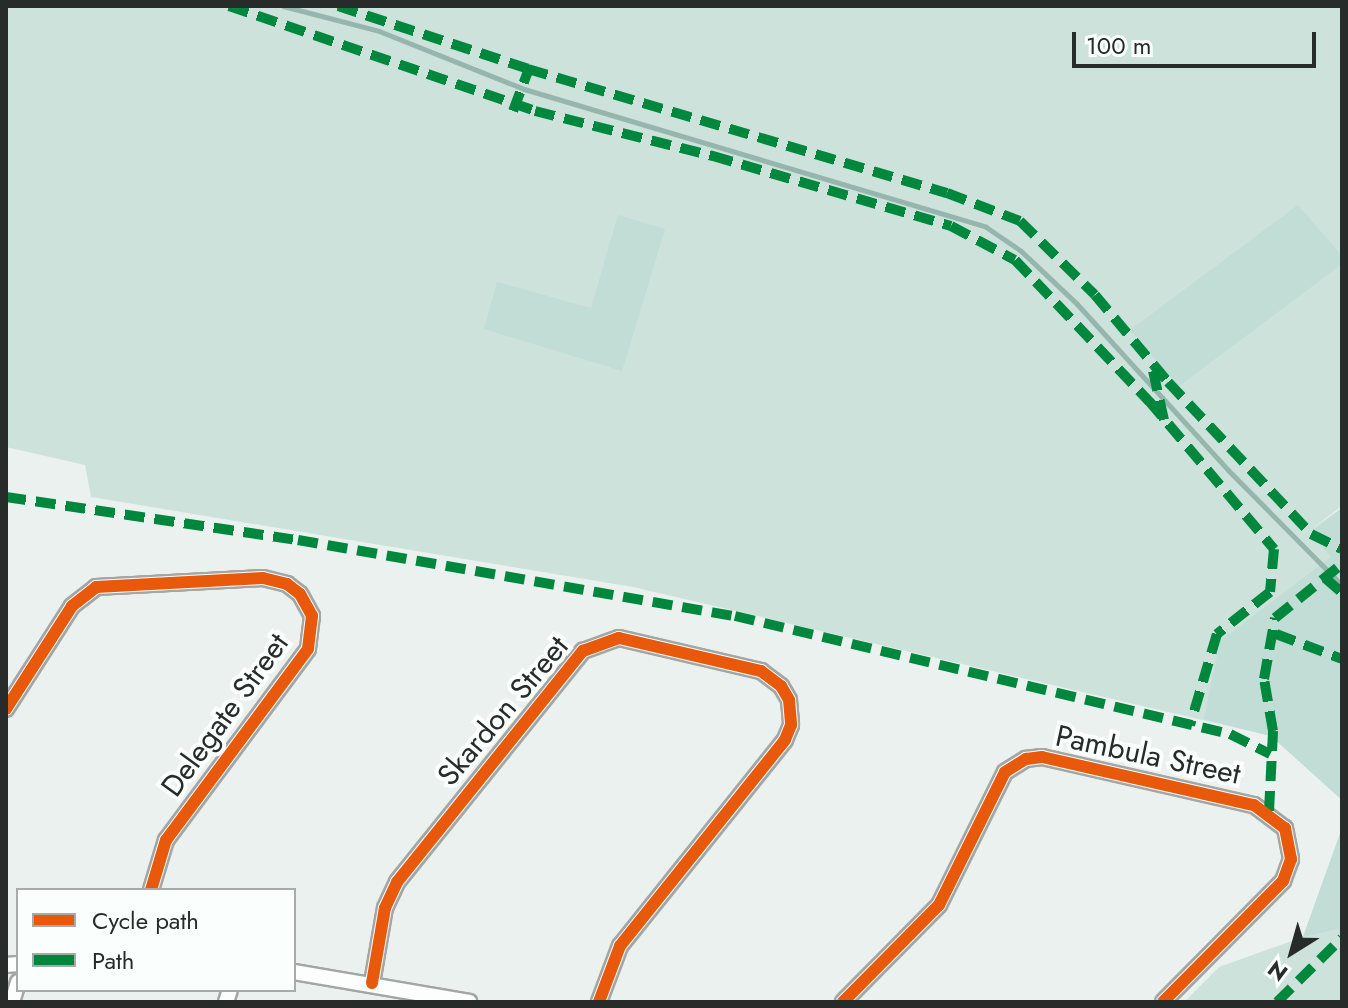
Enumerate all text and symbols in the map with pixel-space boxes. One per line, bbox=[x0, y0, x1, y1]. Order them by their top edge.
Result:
scale bar bbox=[1076, 16, 1320, 66]
text: 100 m bbox=[1086, 28, 1152, 63]
street label: Delegate Street bbox=[154, 626, 296, 804]
street label: Skardon Street bbox=[430, 629, 576, 793]
street label: Pambula Street bbox=[1052, 718, 1244, 792]
legend bbox=[16, 888, 296, 992]
text: Cycle path bbox=[92, 903, 199, 938]
north arrow bbox=[1252, 912, 1332, 992]
text: Path bbox=[92, 943, 134, 978]
text: N bbox=[1261, 953, 1294, 989]

